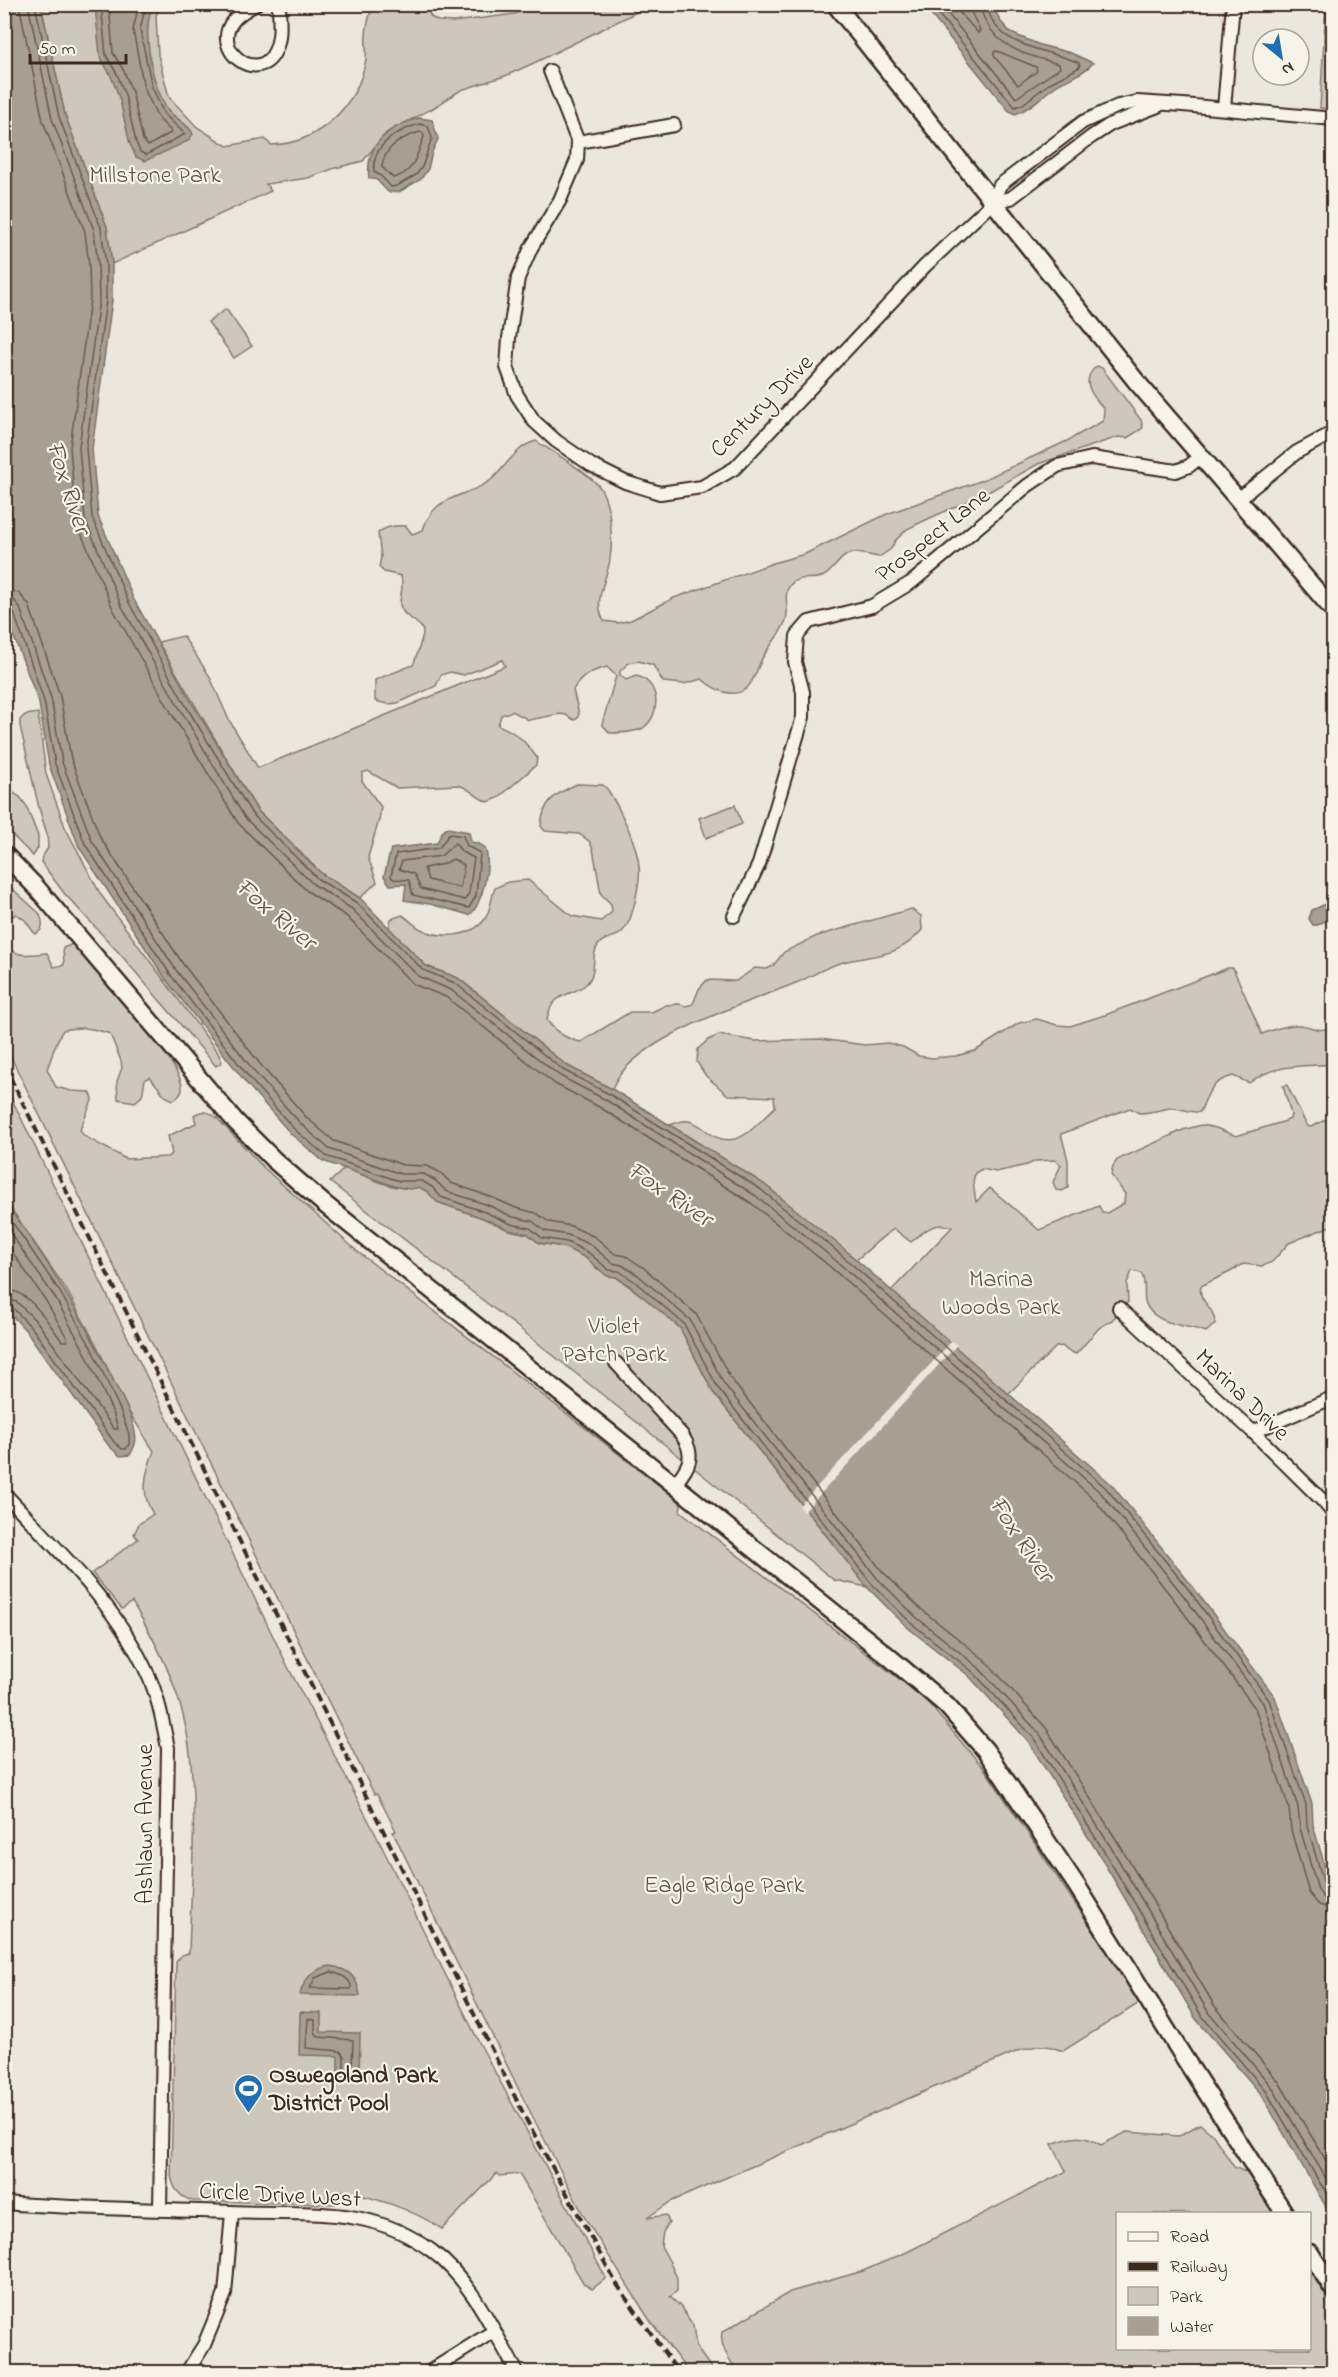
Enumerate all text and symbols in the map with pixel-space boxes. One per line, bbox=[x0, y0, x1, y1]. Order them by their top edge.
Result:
scale bar bbox=[30, 27, 126, 65]
north arrow bbox=[1251, 27, 1311, 87]
text: 50 m bbox=[39, 37, 76, 63]
text: N bbox=[1277, 55, 1298, 81]
park label: Millstone Park bbox=[89, 159, 221, 194]
street label: Century Drive bbox=[703, 347, 824, 467]
water label: Fox River bbox=[34, 437, 101, 542]
street label: Prospect Lane bbox=[869, 480, 999, 592]
water label: Fox River bbox=[226, 870, 326, 963]
water label: Fox River bbox=[619, 1153, 722, 1240]
park label: Marina Woods Park bbox=[942, 1263, 1061, 1326]
park label: Violet Patch Park bbox=[562, 1310, 667, 1373]
street label: Marina Drive bbox=[1186, 1341, 1297, 1450]
water label: Fox River bbox=[978, 1489, 1065, 1592]
street label: Ashlawn Avenue bbox=[129, 1743, 164, 1904]
park label: Eagle Ridge Park bbox=[644, 1869, 805, 1904]
place label: Oswegoland Park District Pool bbox=[268, 2059, 438, 2122]
sports icon: Oswegoland Park District Pool bbox=[232, 2072, 264, 2114]
street label: Circle Drive West bbox=[198, 2175, 362, 2218]
legend bbox=[1116, 2212, 1311, 2350]
text: Road bbox=[1170, 2225, 1209, 2251]
text: Railway bbox=[1170, 2255, 1227, 2281]
text: Park bbox=[1170, 2285, 1203, 2311]
text: Water bbox=[1170, 2315, 1214, 2341]

